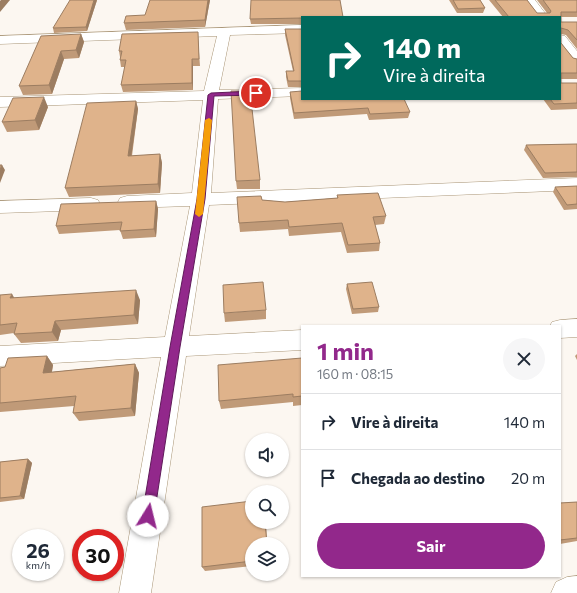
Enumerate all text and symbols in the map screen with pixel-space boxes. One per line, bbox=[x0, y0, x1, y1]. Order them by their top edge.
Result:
text: 140 m bbox=[383, 30, 461, 64]
icon: right bbox=[317, 32, 369, 84]
text: Vire à direita bbox=[383, 64, 485, 86]
pin bbox=[239, 76, 273, 110]
icon: arrive bbox=[245, 82, 267, 104]
text: 1 min bbox=[317, 336, 374, 365]
button: close bbox=[503, 338, 545, 380]
text: 160 m · 08:15 bbox=[317, 366, 393, 382]
icon: right bbox=[317, 411, 339, 433]
text: Vire à direita bbox=[351, 413, 439, 431]
text: 140 m bbox=[504, 413, 545, 431]
map controls bbox=[245, 433, 289, 581]
button: sound bbox=[245, 433, 289, 477]
icon: arrive bbox=[317, 467, 339, 489]
text: Chegada ao destino bbox=[351, 469, 485, 487]
text: 20 m bbox=[511, 469, 545, 487]
button: search bbox=[245, 485, 289, 529]
position arrow bbox=[127, 495, 169, 537]
button: Sair bbox=[317, 523, 545, 569]
speed limit sign: 30 bbox=[72, 529, 124, 581]
button: layers bbox=[245, 537, 289, 581]
text: 26 bbox=[26, 538, 50, 562]
text: km/h bbox=[26, 559, 50, 571]

